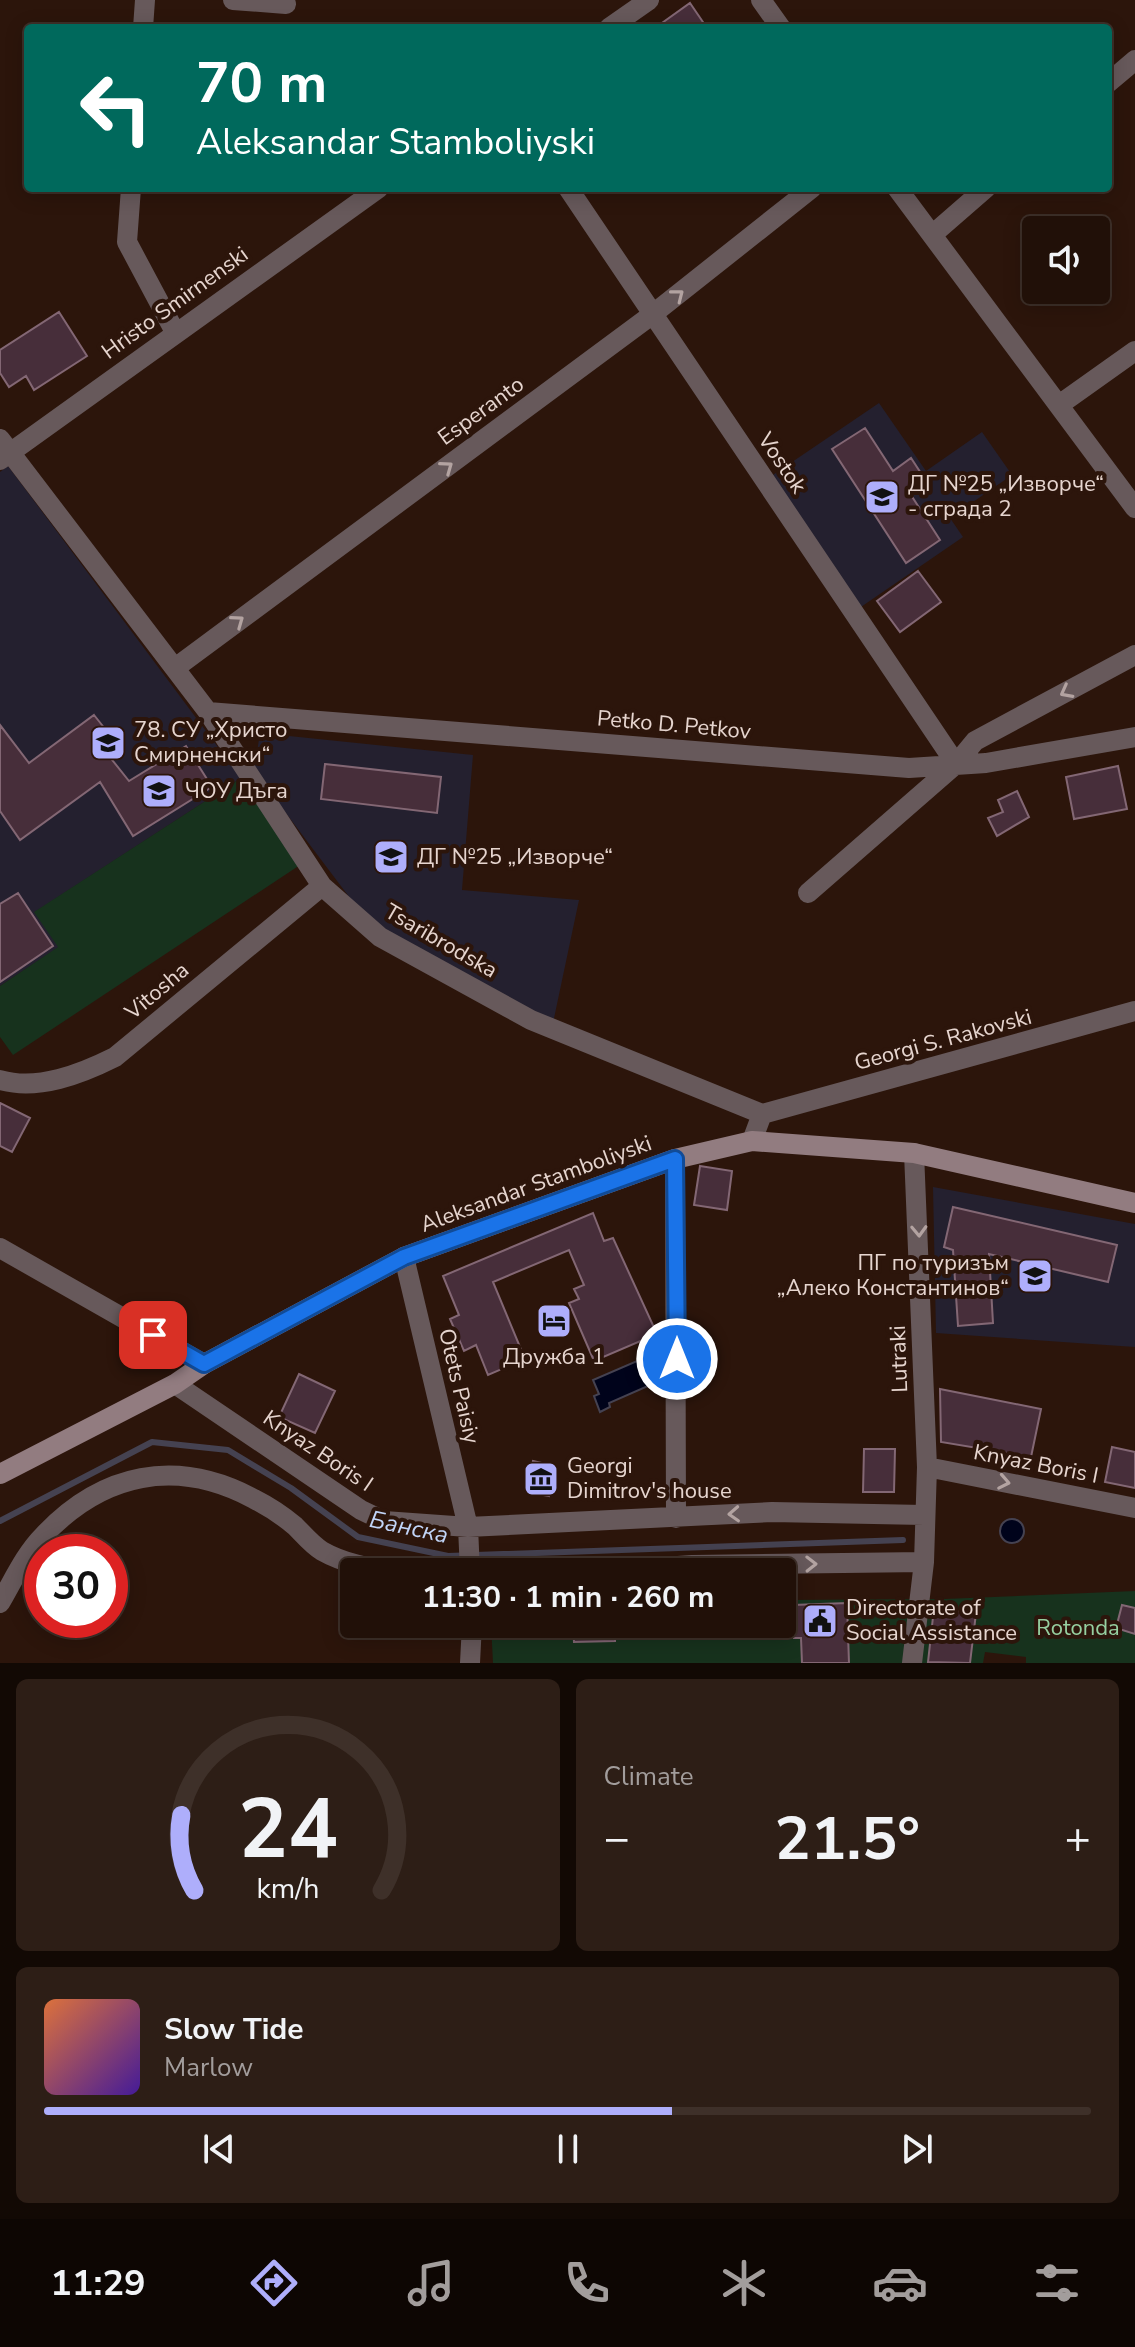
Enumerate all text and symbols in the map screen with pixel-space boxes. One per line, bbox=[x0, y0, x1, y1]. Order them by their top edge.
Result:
text: 70 m bbox=[196, 45, 327, 122]
icon: left bbox=[64, 56, 168, 160]
text: Aleksandar Stamboliyski bbox=[196, 118, 595, 167]
map controls bbox=[1022, 216, 1110, 304]
button: sound bbox=[1022, 216, 1110, 304]
street label: Hristo Smirnenski bbox=[96, 240, 254, 366]
one-way arrow bbox=[669, 290, 684, 304]
street label: Esperanto bbox=[432, 370, 530, 452]
street label: Vostok bbox=[750, 426, 814, 500]
one-way arrow bbox=[438, 462, 452, 476]
place label: ДГ №25 „Изворче“ - сграда 2 bbox=[908, 469, 1104, 524]
school or university icon: ДГ №25 „Изворче“ - сграда 2 bbox=[863, 478, 901, 516]
one-way arrow bbox=[229, 617, 243, 631]
one-way arrow bbox=[1061, 682, 1075, 698]
street label: Petko D. Petkov bbox=[596, 703, 753, 747]
place label: 78. СУ „Христо Смирненски“ bbox=[134, 715, 287, 770]
school or university icon: 78. СУ „Христо Смирненски“ bbox=[89, 724, 127, 762]
school or university icon: ЧОУ Дъга bbox=[140, 772, 178, 810]
place label: ЧОУ Дъга bbox=[185, 776, 288, 806]
school or university icon: ДГ №25 „Изворче“ bbox=[372, 838, 410, 876]
place label: ДГ №25 „Изворче“ bbox=[417, 842, 613, 872]
street label: Tsaribrodska bbox=[379, 897, 503, 985]
street label: Vitosha bbox=[118, 955, 195, 1027]
street label: Georgi S. Rakovski bbox=[851, 1002, 1035, 1078]
street label: Aleksandar Stamboliyski bbox=[416, 1128, 656, 1240]
one-way arrow bbox=[910, 1225, 927, 1238]
place label: ПГ по туризъм „Алеко Константинов“ bbox=[777, 1248, 1009, 1303]
school or university icon: ПГ по туризъм „Алеко Константинов“ bbox=[1016, 1257, 1054, 1295]
pin bbox=[119, 1301, 187, 1369]
hotel icon: Дружба 1 bbox=[535, 1302, 573, 1340]
icon: arrive bbox=[131, 1313, 175, 1357]
position arrow bbox=[635, 1317, 719, 1401]
street label: Otets Paisiy bbox=[431, 1325, 487, 1447]
street label: Lutraki bbox=[883, 1325, 915, 1393]
place label: Дружба 1 bbox=[503, 1342, 605, 1372]
street label: Knyaz Boris I bbox=[257, 1403, 379, 1499]
street label: Knyaz Boris I bbox=[971, 1437, 1101, 1491]
place label: Georgi Dimitrov's house bbox=[567, 1451, 732, 1506]
museum icon: Georgi Dimitrov's house bbox=[522, 1460, 560, 1498]
one-way arrow bbox=[997, 1472, 1010, 1489]
water label: Банска bbox=[367, 1503, 451, 1551]
one-way arrow bbox=[727, 1506, 740, 1523]
speed limit sign: 30 bbox=[24, 1534, 128, 1638]
one-way arrow bbox=[805, 1555, 818, 1572]
text: 11:30 · 1 min · 260 m bbox=[422, 1577, 714, 1618]
place label: Directorate of Social Assistance bbox=[846, 1593, 1017, 1648]
public building icon: Directorate of Social Assistance bbox=[801, 1602, 839, 1640]
park label: Rotonda bbox=[1036, 1613, 1120, 1643]
text: Climate bbox=[604, 1759, 694, 1794]
text: 24 bbox=[238, 1773, 338, 1886]
text: 21.5° bbox=[774, 1798, 920, 1880]
text: − bbox=[604, 1809, 630, 1869]
text: + bbox=[1065, 1809, 1091, 1869]
text: km/h bbox=[256, 1869, 319, 1908]
text: Slow Tide bbox=[164, 2009, 304, 2050]
text: Marlow bbox=[164, 2050, 253, 2085]
icon: previous bbox=[197, 2127, 241, 2171]
icon: pause bbox=[546, 2127, 590, 2171]
icon: next bbox=[895, 2127, 939, 2171]
icon: directions bbox=[246, 2255, 302, 2311]
icon: music bbox=[403, 2255, 459, 2311]
icon: phone bbox=[559, 2255, 615, 2311]
icon: climate bbox=[716, 2255, 772, 2311]
icon: car bbox=[872, 2255, 928, 2311]
icon: filters bbox=[1029, 2255, 1085, 2311]
text: 11:29 bbox=[50, 2259, 146, 2308]

